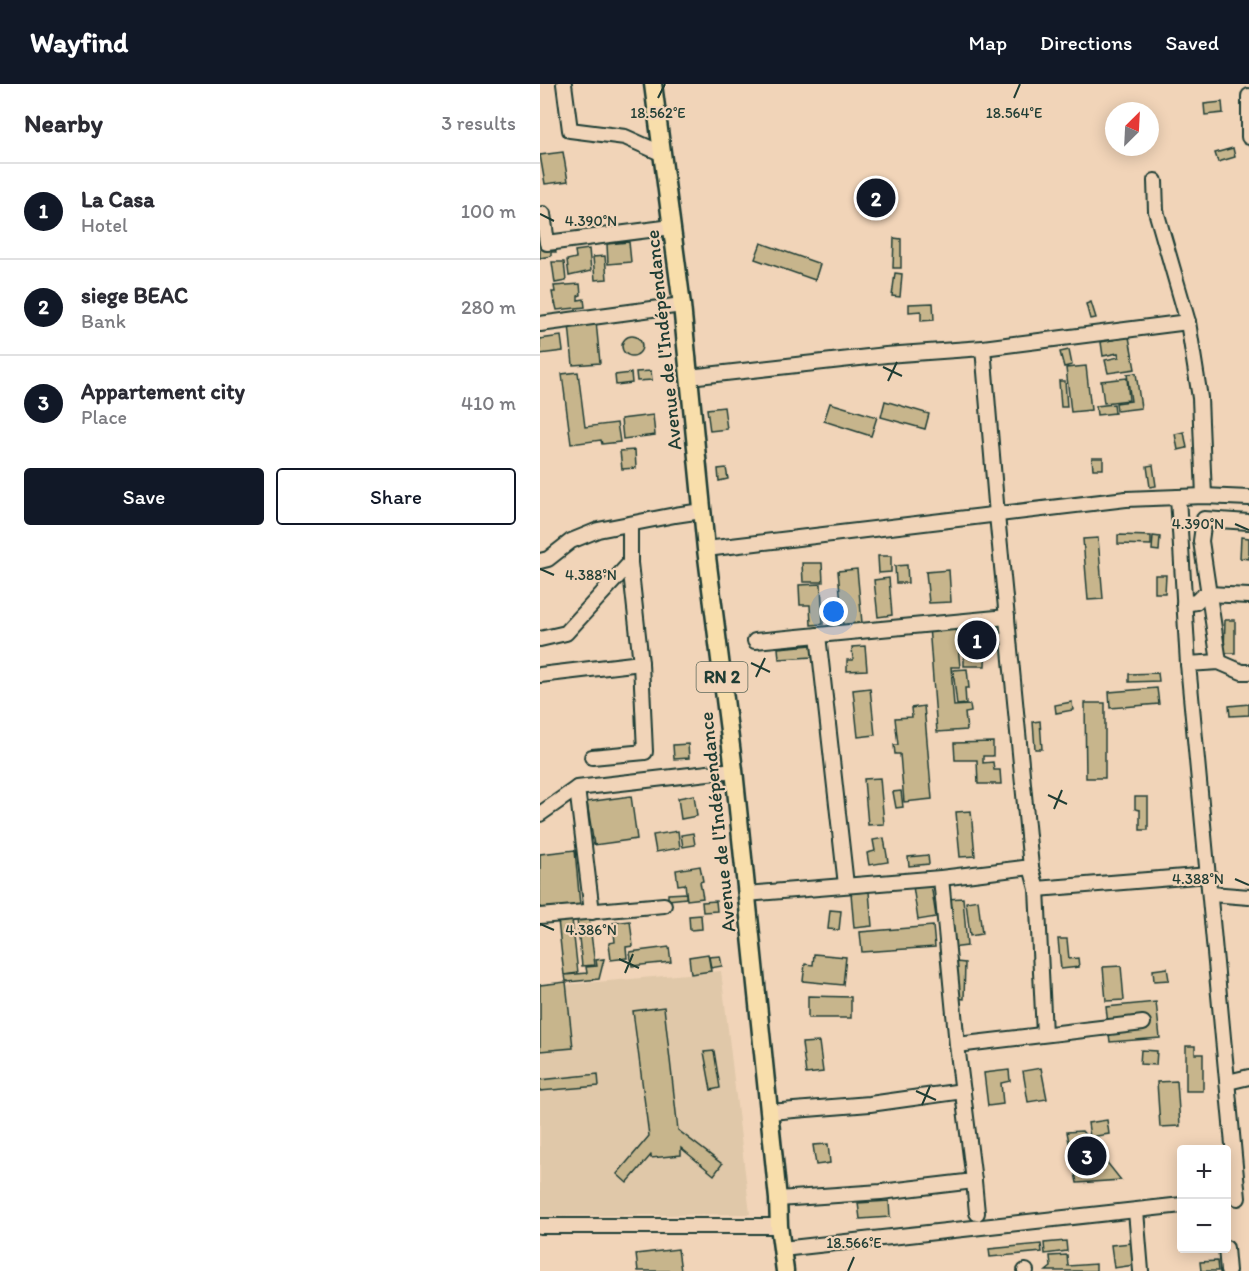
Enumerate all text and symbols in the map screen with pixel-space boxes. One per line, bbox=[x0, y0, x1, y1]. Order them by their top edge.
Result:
text: Wayfind bbox=[30, 25, 128, 59]
text: Map bbox=[969, 30, 1007, 55]
text: Directions bbox=[1040, 30, 1132, 55]
text: Saved bbox=[1165, 30, 1219, 55]
north arrow bbox=[1105, 102, 1159, 156]
text: 18.562°E bbox=[630, 104, 686, 122]
text: 18.564°E bbox=[986, 104, 1042, 122]
text: Nearby bbox=[24, 107, 103, 139]
text: 3 results bbox=[441, 111, 516, 135]
pin: 2 bbox=[856, 176, 896, 220]
text: La Casa bbox=[81, 186, 155, 213]
text: 1 bbox=[39, 199, 48, 223]
text: 100 m bbox=[461, 199, 516, 223]
text: 4.390°N bbox=[565, 212, 617, 230]
text: Hotel bbox=[81, 213, 128, 237]
street label: Avenue de l'Indépendance bbox=[639, 229, 687, 451]
text: siege BEAC bbox=[81, 282, 188, 309]
text: 2 bbox=[38, 295, 49, 319]
text: 280 m bbox=[461, 295, 516, 319]
text: Bank bbox=[81, 309, 126, 333]
text: Appartement city bbox=[81, 378, 245, 405]
text: 3 bbox=[38, 391, 49, 415]
text: 410 m bbox=[461, 391, 516, 415]
text: Place bbox=[81, 405, 127, 429]
button: Save bbox=[24, 468, 264, 525]
button: Share bbox=[276, 468, 516, 525]
text: 4.390°N bbox=[1172, 515, 1224, 533]
text: 4.388°N bbox=[565, 566, 617, 584]
your location bbox=[819, 597, 848, 626]
pin: 1 bbox=[958, 618, 996, 662]
road number: RN 2 bbox=[696, 662, 747, 692]
street label: Avenue de l'Indépendance bbox=[693, 711, 741, 933]
text: 4.388°N bbox=[1172, 870, 1224, 888]
text: 4.386°N bbox=[565, 921, 617, 939]
pin: 3 bbox=[1068, 1134, 1106, 1178]
map controls bbox=[1177, 1145, 1231, 1253]
button: + bbox=[1177, 1145, 1231, 1199]
button: − bbox=[1177, 1199, 1231, 1253]
text: 18.566°E bbox=[826, 1234, 882, 1252]

